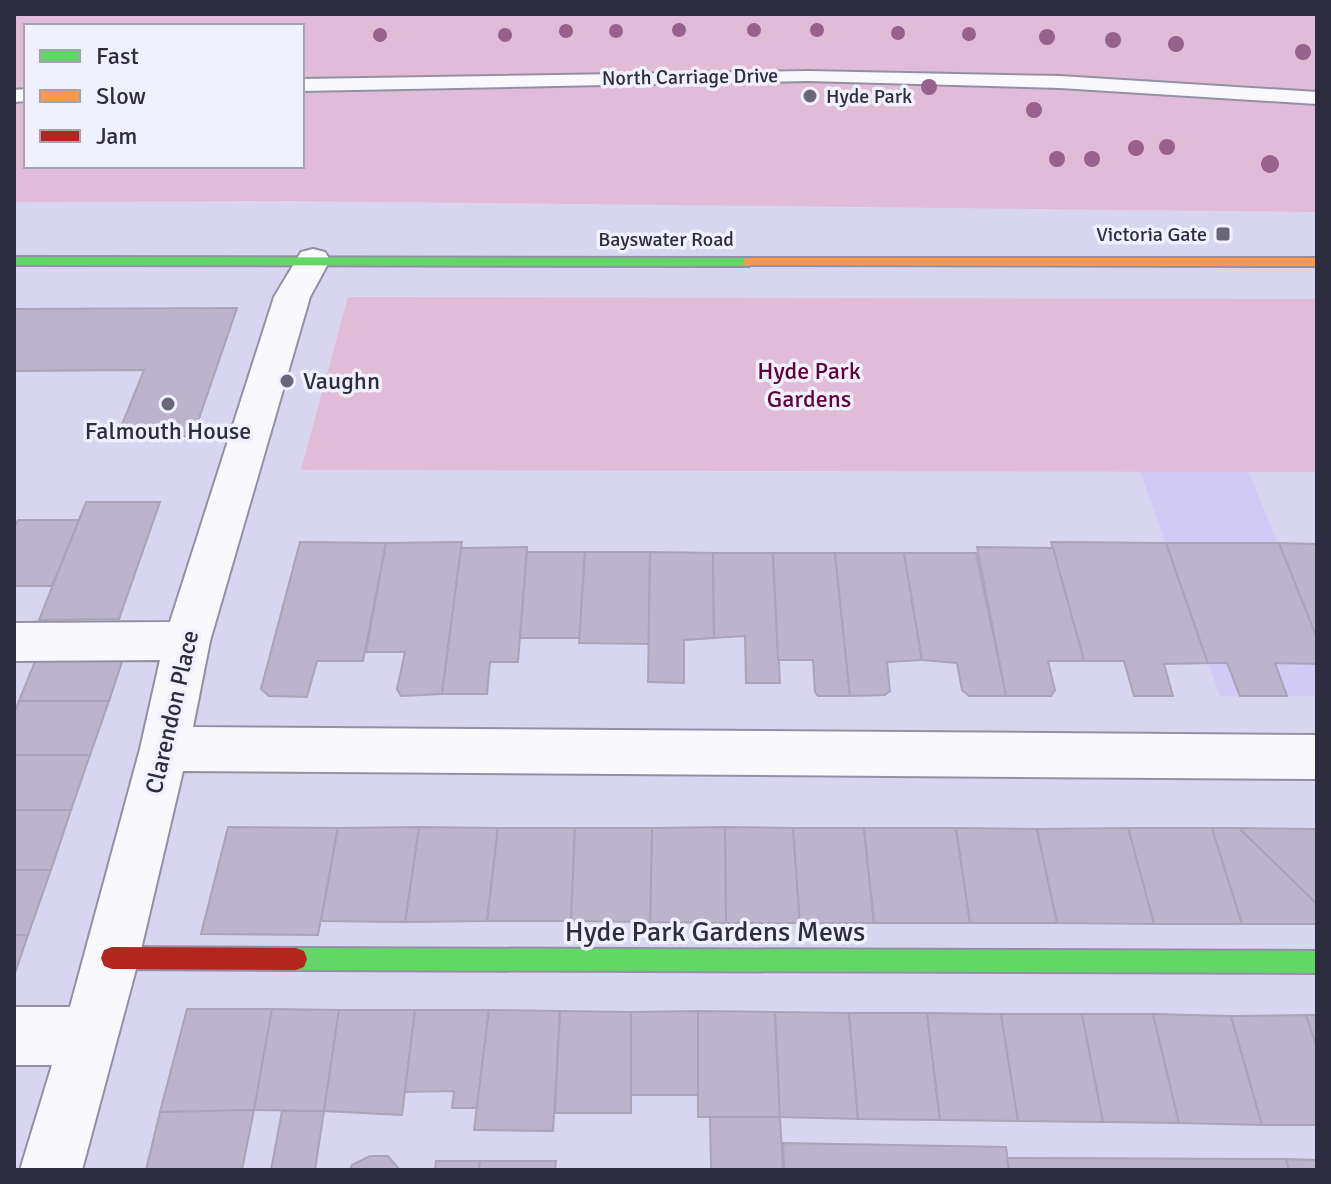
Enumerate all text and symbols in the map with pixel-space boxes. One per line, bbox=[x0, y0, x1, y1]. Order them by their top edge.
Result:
legend bbox=[24, 24, 304, 168]
text: Fast bbox=[96, 41, 139, 71]
street label: North Carriage Drive bbox=[602, 63, 778, 91]
text: Slow bbox=[96, 81, 146, 111]
place label: Hyde Park bbox=[826, 84, 912, 109]
marker: Hyde Park bbox=[801, 87, 819, 105]
text: Jam bbox=[96, 121, 137, 151]
place label: Victoria Gate bbox=[1096, 222, 1207, 247]
marker: Victoria Gate bbox=[1214, 225, 1232, 243]
street label: Bayswater Road bbox=[598, 227, 734, 252]
park label: Hyde Park Gardens bbox=[757, 356, 861, 414]
place label: Vaughn bbox=[303, 366, 380, 396]
marker: Vaughn bbox=[278, 372, 296, 390]
marker: Falmouth House bbox=[159, 395, 177, 413]
place label: Falmouth House bbox=[85, 416, 251, 446]
street label: Clarendon Place bbox=[139, 627, 205, 797]
street label: Hyde Park Gardens Mews bbox=[565, 915, 865, 949]

